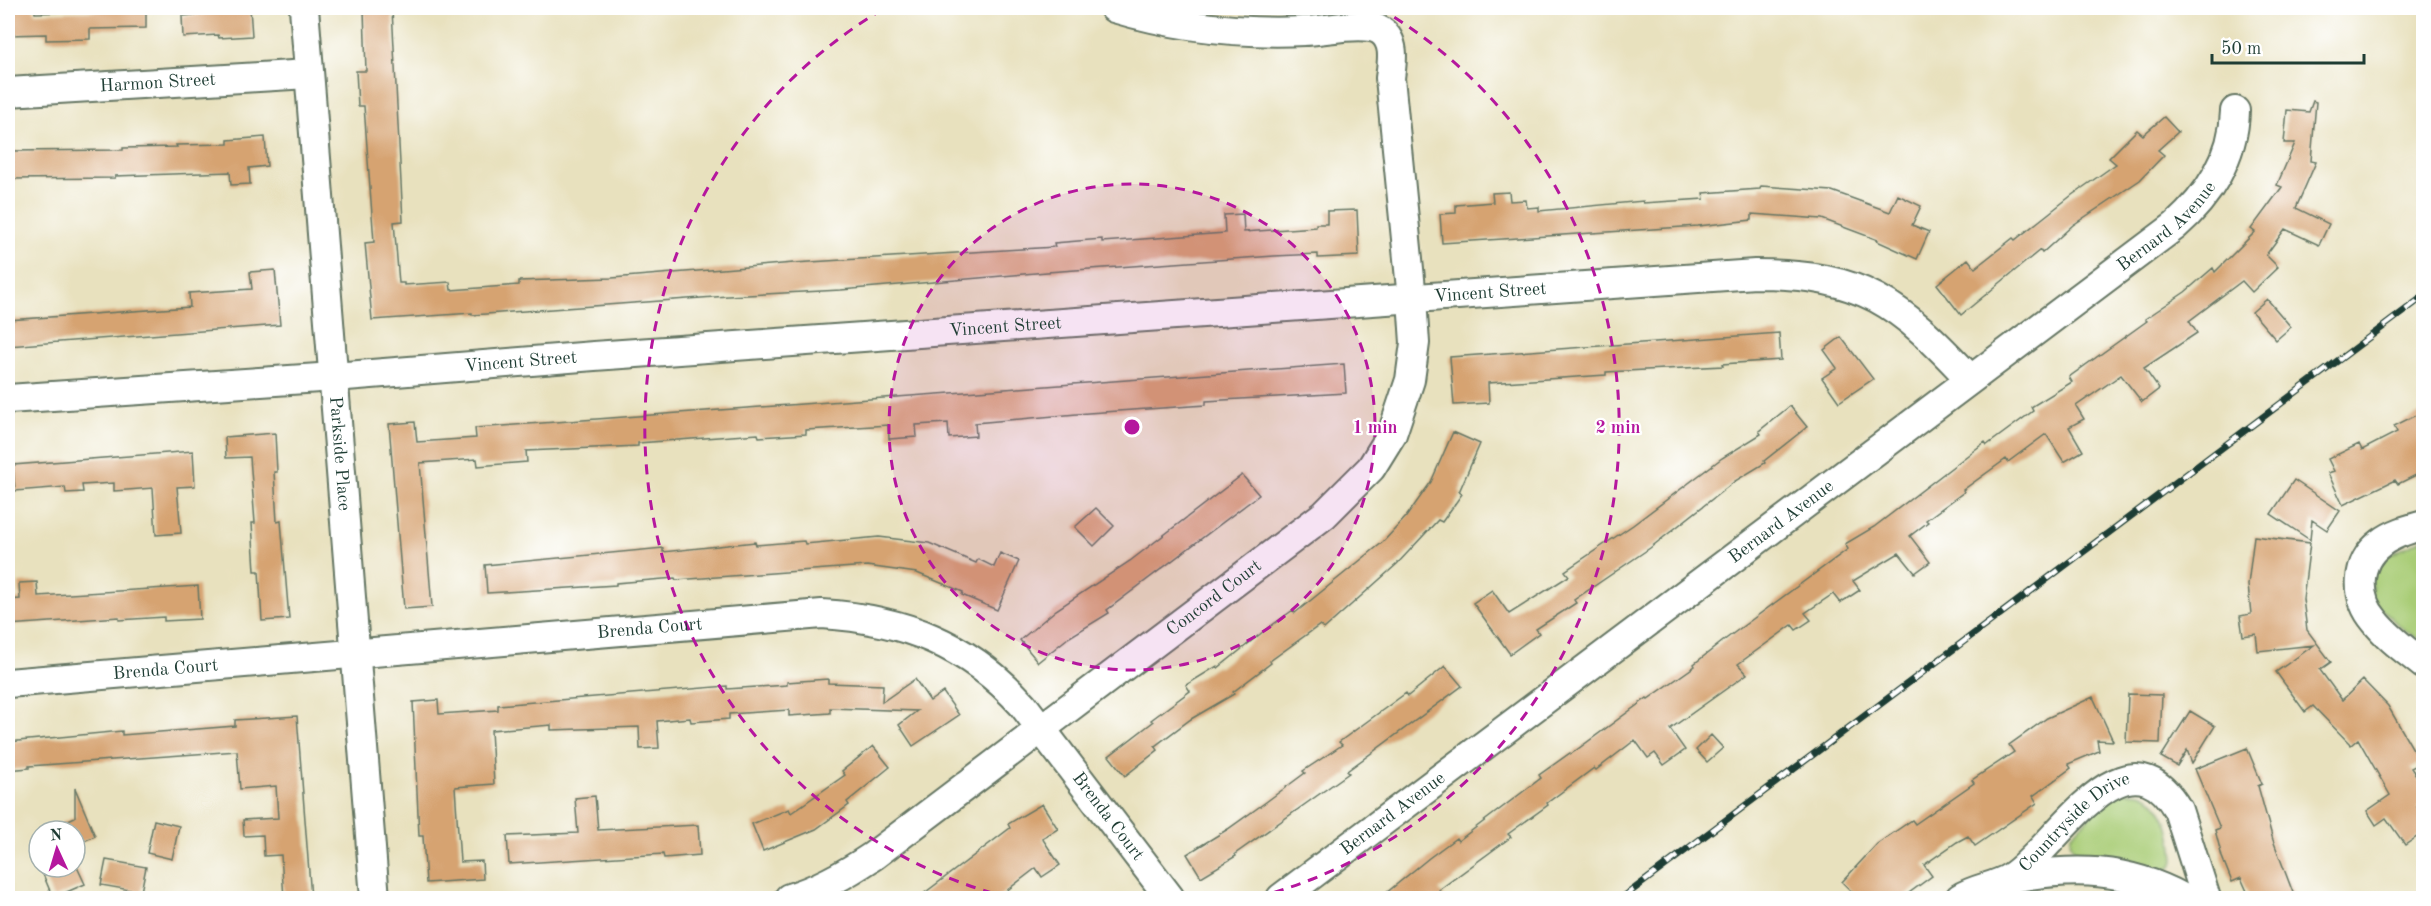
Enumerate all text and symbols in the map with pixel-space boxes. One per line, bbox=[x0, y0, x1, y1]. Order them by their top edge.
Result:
scale bar bbox=[2212, 27, 2364, 65]
text: 50 m bbox=[2221, 40, 2261, 58]
street label: Harmon Street bbox=[99, 71, 216, 95]
street label: Bernard Avenue bbox=[2114, 178, 2219, 275]
street label: Vincent Street bbox=[1433, 280, 1547, 306]
street label: Vincent Street bbox=[949, 314, 1062, 340]
street label: Vincent Street bbox=[464, 348, 578, 375]
street label: Parkside Place bbox=[326, 396, 353, 511]
centre of rings bbox=[1122, 417, 1142, 437]
text: 1 min bbox=[1352, 419, 1398, 437]
text: 2 min bbox=[1595, 419, 1641, 437]
street label: Bernard Avenue bbox=[1726, 477, 1837, 567]
street label: Concord Court bbox=[1163, 557, 1265, 640]
street label: Brenda Court bbox=[596, 615, 703, 642]
street label: Brenda Court bbox=[112, 656, 219, 683]
street label: Brenda Court bbox=[1069, 769, 1147, 864]
street label: Bernard Avenue bbox=[1337, 769, 1449, 859]
street label: Countryside Drive bbox=[2016, 770, 2132, 876]
north arrow bbox=[27, 819, 87, 879]
text: N bbox=[49, 828, 64, 844]

